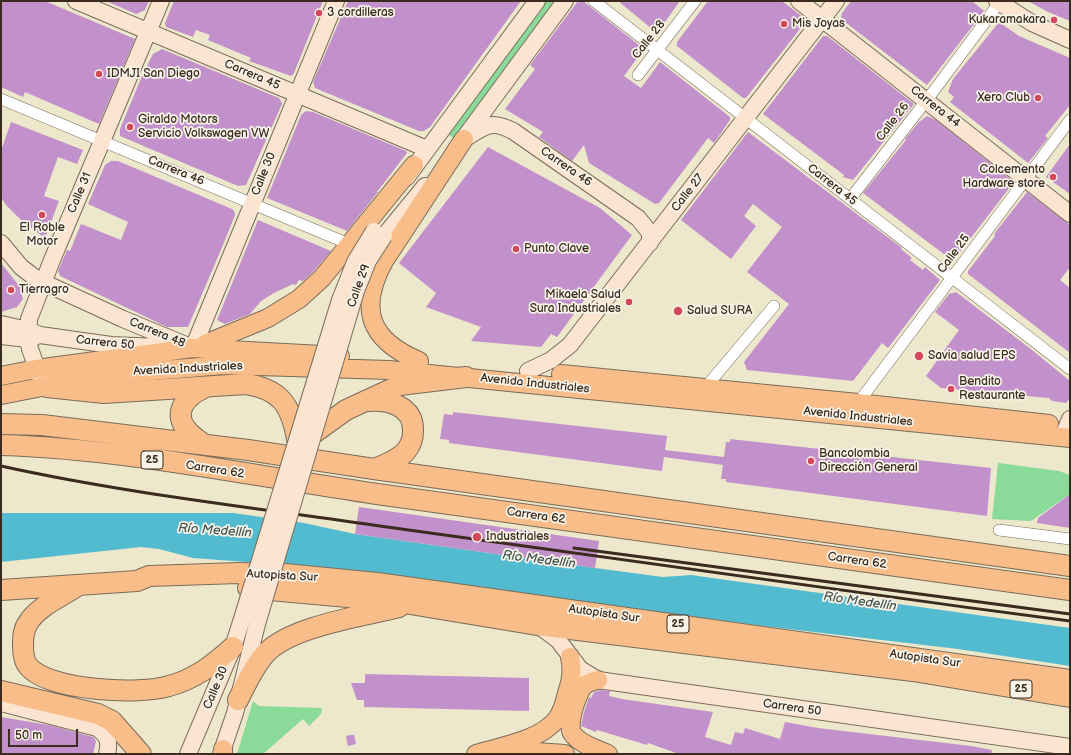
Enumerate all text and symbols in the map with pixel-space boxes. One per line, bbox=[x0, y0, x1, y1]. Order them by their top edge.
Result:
place label: 3 cordilleras bbox=[327, 6, 394, 20]
marker: 3 cordilleras bbox=[314, 8, 324, 18]
place label: Kukaramakara bbox=[968, 13, 1046, 27]
marker: Kukaramakara bbox=[1049, 15, 1059, 25]
place label: Mis Joyas bbox=[792, 17, 845, 31]
street label: Calle 28 bbox=[629, 18, 669, 62]
marker: Mis Joyas bbox=[779, 19, 789, 29]
street label: Carrera 45 bbox=[222, 57, 282, 93]
place label: IDMJI San Diego bbox=[107, 67, 200, 81]
marker: IDMJI San Diego bbox=[94, 69, 104, 79]
street label: Carrera 44 bbox=[907, 83, 963, 131]
place label: Xero Club bbox=[977, 91, 1030, 105]
marker: Xero Club bbox=[1033, 93, 1043, 103]
street label: Calle 26 bbox=[873, 100, 913, 144]
place label: Giraldo Motors Servicio Volkswagen VW bbox=[138, 113, 269, 141]
marker: Giraldo Motors Servicio Volkswagen VW bbox=[125, 122, 135, 132]
street label: Carrera 46 bbox=[537, 144, 595, 190]
street label: Calle 30 bbox=[249, 150, 279, 198]
street label: Carrera 46 bbox=[146, 153, 206, 189]
street label: Carrera 45 bbox=[804, 161, 860, 209]
place label: Colcemento Hardware store bbox=[962, 163, 1045, 191]
street label: Calle 31 bbox=[65, 170, 95, 216]
street label: Calle 27 bbox=[669, 171, 707, 215]
marker: Colcemento Hardware store bbox=[1048, 172, 1058, 182]
marker: El Roble Motor bbox=[37, 210, 47, 220]
place label: El Roble Motor bbox=[19, 221, 65, 249]
street label: Calle 25 bbox=[935, 232, 973, 276]
place label: Punto Clave bbox=[524, 242, 589, 256]
marker: Punto Clave bbox=[511, 244, 521, 254]
street label: Calle 29 bbox=[345, 262, 373, 310]
place label: Tierragro bbox=[19, 283, 69, 297]
marker: Tierragro bbox=[6, 285, 16, 295]
place label: Mikaela Salud Sura Industriales bbox=[530, 288, 621, 316]
marker: Mikaela Salud Sura Industriales bbox=[624, 297, 634, 307]
place label: Salud SURA bbox=[687, 304, 752, 318]
marker: Salud SURA bbox=[672, 305, 684, 317]
street label: Carrera 48 bbox=[127, 315, 187, 351]
street label: Carrera 50 bbox=[75, 333, 135, 353]
place label: Savia salud EPS bbox=[928, 349, 1016, 363]
marker: Savia salud EPS bbox=[913, 350, 925, 362]
street label: Avenida Industriales bbox=[133, 359, 243, 379]
street label: Avenida Industriales bbox=[480, 371, 590, 397]
place label: Bendito Restaurante bbox=[959, 375, 1025, 403]
marker: Bendito Restaurante bbox=[946, 384, 956, 394]
street label: Avenida Industriales bbox=[803, 404, 913, 430]
place label: Bancolombia Dirección General bbox=[819, 447, 918, 475]
road number: 25 bbox=[141, 451, 163, 469]
marker: Bancolombia Dirección General bbox=[806, 456, 816, 466]
street label: Carrera 62 bbox=[185, 458, 245, 482]
street label: Carrera 62 bbox=[506, 505, 566, 527]
water label: Río Medellín bbox=[178, 521, 252, 541]
place label: Industriales bbox=[486, 530, 549, 544]
marker: Industriales bbox=[471, 531, 483, 543]
water label: Río Medellín bbox=[502, 548, 576, 572]
street label: Carrera 62 bbox=[827, 550, 887, 572]
street label: Autopista Sur bbox=[246, 567, 318, 585]
water label: Río Medellín bbox=[822, 589, 898, 615]
street label: Autopista Sur bbox=[568, 602, 640, 626]
road number: 25 bbox=[667, 615, 689, 633]
street label: Autopista Sur bbox=[889, 647, 961, 671]
street label: Calle 30 bbox=[201, 664, 231, 712]
road number: 25 bbox=[1010, 680, 1032, 698]
street label: Carrera 50 bbox=[762, 697, 822, 719]
scale bar bbox=[10, 721, 80, 747]
text: 50 m bbox=[15, 728, 42, 743]

